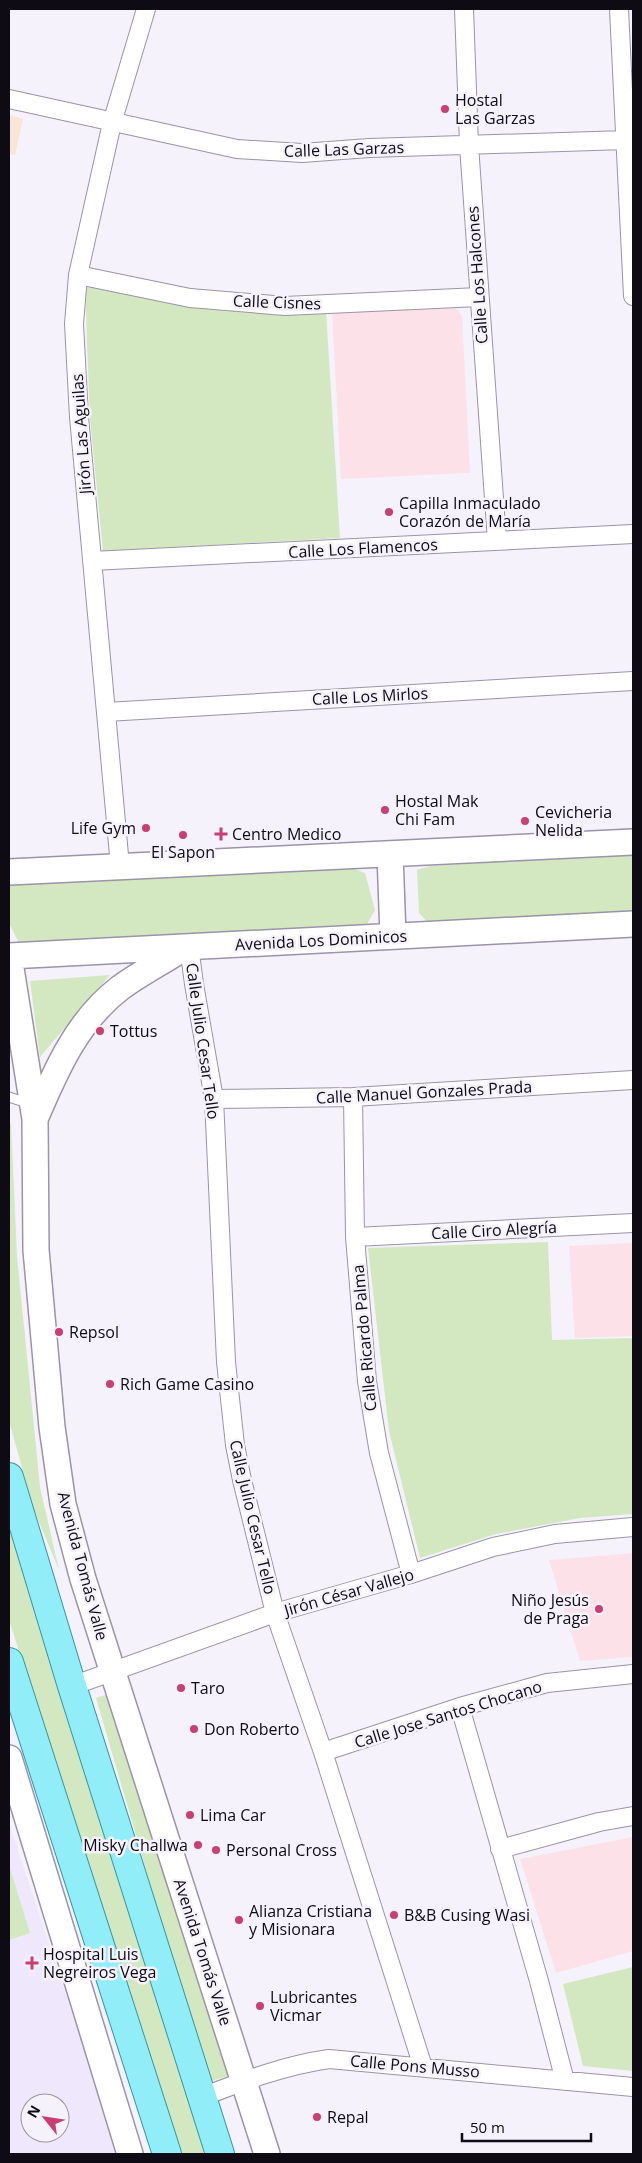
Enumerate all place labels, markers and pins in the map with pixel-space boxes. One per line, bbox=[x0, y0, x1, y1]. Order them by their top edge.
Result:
place label: Hostal Las Garzas bbox=[455, 89, 535, 129]
marker: Hostal Las Garzas bbox=[439, 103, 451, 115]
place label: Capilla Inmaculado Corazón de María bbox=[399, 492, 541, 532]
marker: Capilla Inmaculado Corazón de María bbox=[383, 506, 395, 518]
place label: Hostal Mak Chi Fam bbox=[395, 790, 479, 830]
place label: Cevicheria Nelida bbox=[535, 801, 612, 841]
marker: Hostal Mak Chi Fam bbox=[379, 804, 391, 816]
marker: Cevicheria Nelida bbox=[519, 815, 531, 827]
place label: Life Gym bbox=[71, 817, 136, 839]
marker: Life Gym bbox=[140, 822, 152, 834]
place label: Centro Medico bbox=[232, 823, 341, 845]
marker: Centro Medico bbox=[214, 827, 228, 841]
marker: El Sapon bbox=[177, 829, 189, 841]
place label: El Sapon bbox=[151, 841, 215, 863]
place label: Tottus bbox=[110, 1020, 157, 1042]
marker: Tottus bbox=[94, 1025, 106, 1037]
place label: Repsol bbox=[69, 1321, 119, 1343]
marker: Repsol bbox=[53, 1326, 65, 1338]
place label: Rich Game Casino bbox=[120, 1373, 254, 1395]
marker: Rich Game Casino bbox=[104, 1378, 116, 1390]
place label: Niño Jesús de Praga bbox=[511, 1589, 589, 1629]
marker: Niño Jesús de Praga bbox=[593, 1603, 605, 1615]
place label: Taro bbox=[191, 1677, 225, 1699]
marker: Taro bbox=[175, 1682, 187, 1694]
place label: Don Roberto bbox=[204, 1718, 299, 1740]
marker: Don Roberto bbox=[188, 1723, 200, 1735]
place label: Lima Car bbox=[200, 1804, 266, 1826]
marker: Lima Car bbox=[184, 1809, 196, 1821]
place label: Misky Challwa bbox=[83, 1834, 188, 1856]
marker: Misky Challwa bbox=[192, 1839, 204, 1851]
place label: Personal Cross bbox=[226, 1839, 337, 1861]
marker: Personal Cross bbox=[210, 1844, 222, 1856]
place label: Alianza Cristiana y Misionara bbox=[249, 1900, 372, 1940]
place label: B&B Cusing Wasi bbox=[404, 1904, 530, 1926]
marker: B&B Cusing Wasi bbox=[388, 1909, 400, 1921]
marker: Alianza Cristiana y Misionara bbox=[233, 1914, 245, 1926]
place label: Hospital Luis Negreiros Vega bbox=[43, 1943, 156, 1983]
marker: Hospital Luis Negreiros Vega bbox=[25, 1956, 39, 1970]
place label: Lubricantes Vicmar bbox=[270, 1986, 357, 2026]
marker: Lubricantes Vicmar bbox=[254, 2000, 266, 2012]
place label: Repal bbox=[327, 2106, 369, 2128]
marker: Repal bbox=[311, 2111, 323, 2123]

